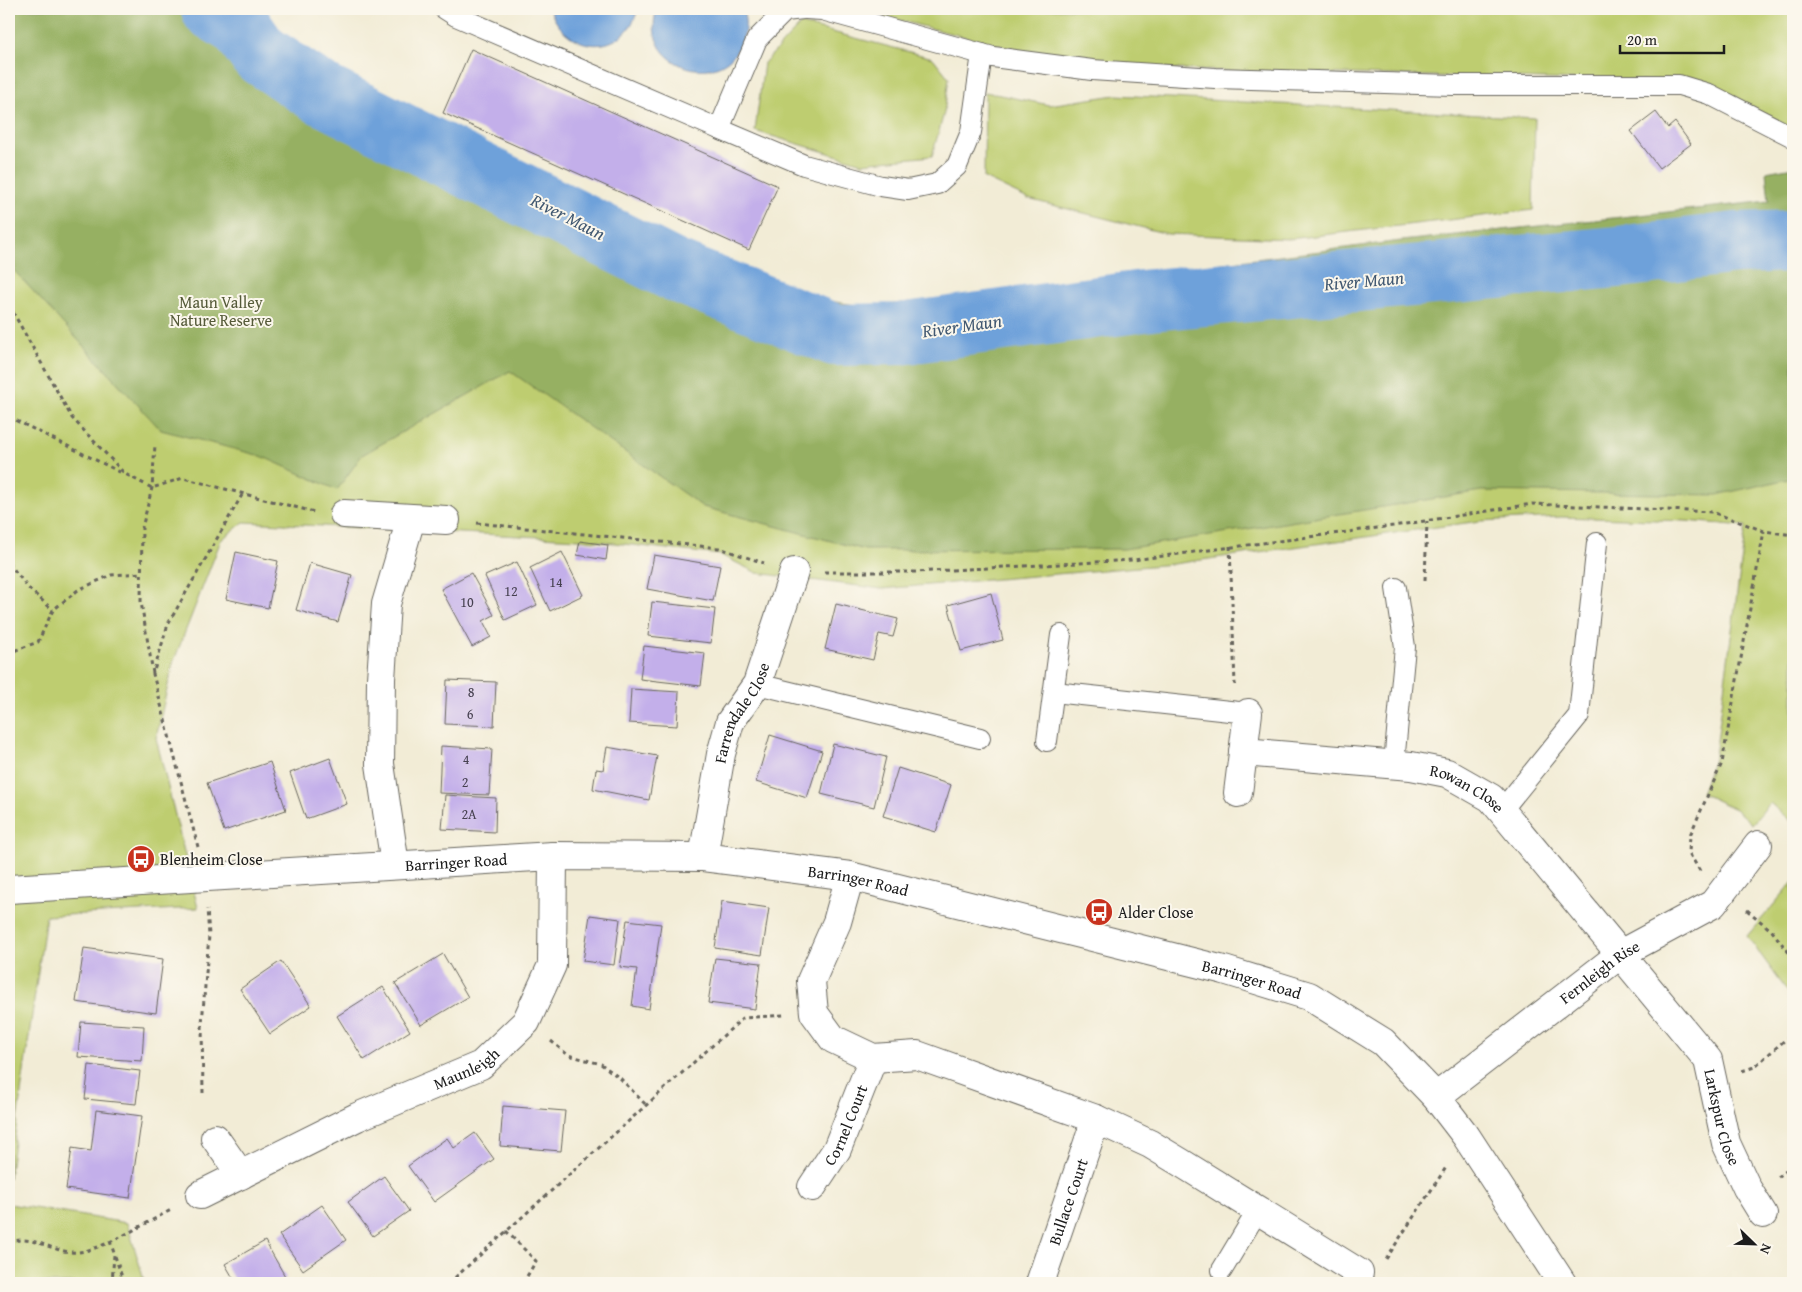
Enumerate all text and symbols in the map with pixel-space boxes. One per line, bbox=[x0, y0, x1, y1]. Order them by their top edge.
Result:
scale bar bbox=[1620, 22, 1723, 54]
text: 20 m bbox=[1627, 29, 1658, 50]
water label: River Maun bbox=[526, 186, 610, 247]
water label: River Maun bbox=[1322, 264, 1405, 298]
park label: Maun Valley Nature Reserve bbox=[170, 290, 272, 332]
water label: River Maun bbox=[919, 307, 1003, 345]
house number: 14 bbox=[549, 572, 563, 592]
house number: 12 bbox=[504, 581, 518, 601]
house number: 10 bbox=[460, 592, 474, 612]
street label: Farrendale Close bbox=[708, 659, 775, 765]
house number: 8 bbox=[468, 682, 475, 702]
house number: 6 bbox=[467, 704, 474, 724]
house number: 4 bbox=[463, 749, 470, 769]
street label: Rowan Close bbox=[1428, 758, 1510, 818]
house number: 2 bbox=[462, 772, 468, 792]
house number: 2A bbox=[461, 804, 477, 824]
bus stop icon: Blenheim Close bbox=[126, 844, 156, 874]
place label: Blenheim Close bbox=[160, 847, 263, 871]
street label: Barringer Road bbox=[404, 847, 508, 877]
street label: Barringer Road bbox=[806, 859, 912, 902]
bus stop icon: Alder Close bbox=[1084, 897, 1114, 927]
place label: Alder Close bbox=[1118, 900, 1194, 924]
street label: Fernleigh Rise bbox=[1554, 934, 1644, 1009]
street label: Barringer Road bbox=[1200, 953, 1305, 1005]
street label: Maunleigh bbox=[430, 1042, 505, 1096]
street label: Larkspur Close bbox=[1698, 1067, 1747, 1169]
street label: Cornel Court bbox=[817, 1081, 873, 1170]
street label: Bullace Court bbox=[1042, 1155, 1094, 1248]
north arrow bbox=[1730, 1220, 1780, 1270]
text: N bbox=[1755, 1241, 1777, 1258]

